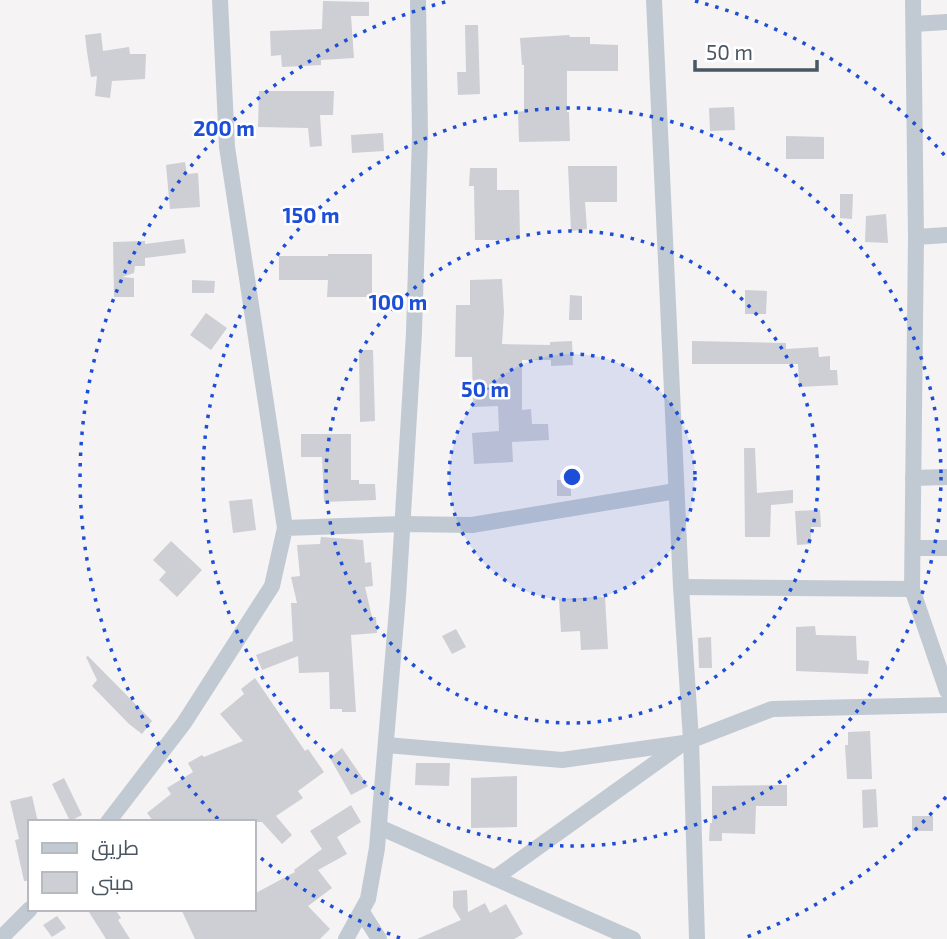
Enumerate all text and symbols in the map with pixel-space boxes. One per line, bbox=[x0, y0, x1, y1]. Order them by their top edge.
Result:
scale bar bbox=[695, 28, 818, 72]
text: 50 m bbox=[706, 39, 753, 64]
text: 200 m bbox=[193, 115, 255, 140]
text: 150 m bbox=[283, 202, 339, 227]
text: 100 m bbox=[369, 289, 427, 314]
text: 50 m bbox=[461, 376, 509, 401]
centre of rings bbox=[560, 465, 584, 489]
legend bbox=[28, 820, 256, 911]
text: طريق bbox=[91, 834, 139, 861]
text: مبنى bbox=[91, 869, 134, 896]

